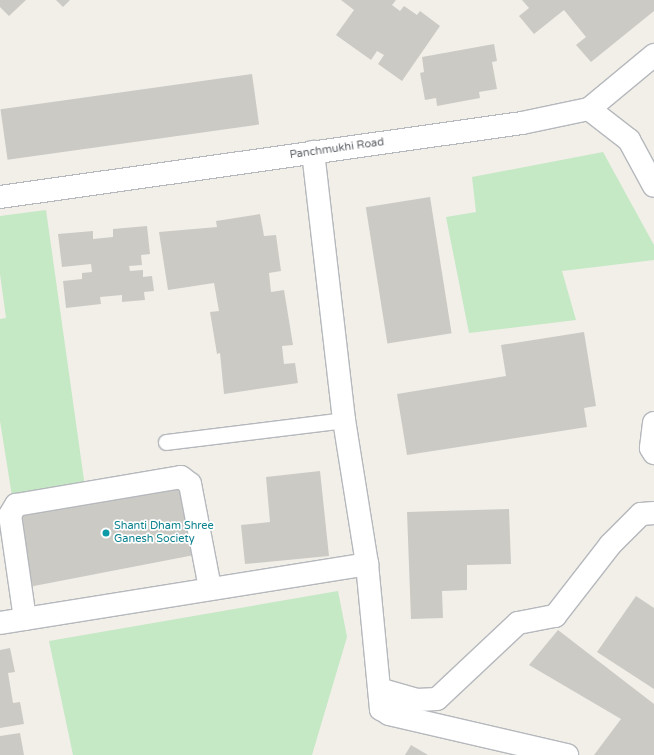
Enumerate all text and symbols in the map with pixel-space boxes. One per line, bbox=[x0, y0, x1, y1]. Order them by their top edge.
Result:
street label: Panchmukhi Road bbox=[289, 136, 385, 162]
place label: Shanti Dham Shree Ganesh Society bbox=[114, 520, 214, 546]
marker: Shanti Dham Shree Ganesh Society bbox=[101, 528, 111, 538]

